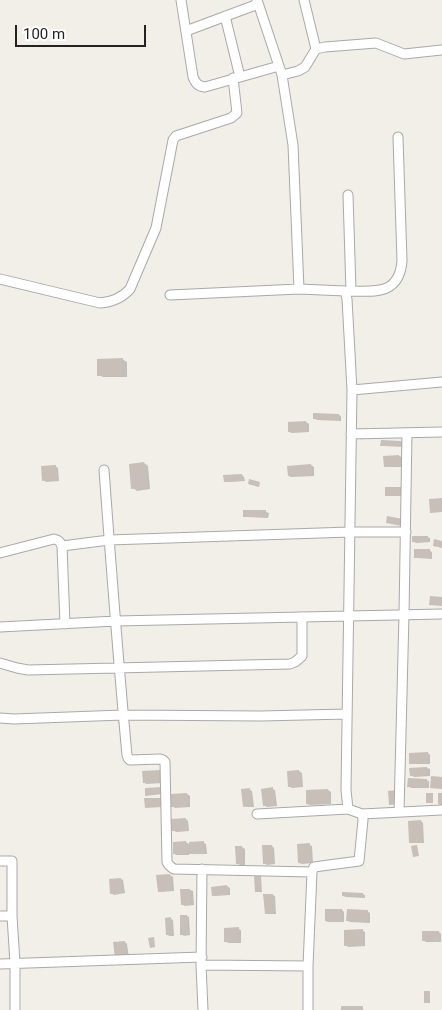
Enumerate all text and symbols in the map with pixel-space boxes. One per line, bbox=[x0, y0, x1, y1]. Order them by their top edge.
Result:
scale bar bbox=[18, 15, 149, 47]
text: 100 m bbox=[23, 25, 65, 43]

